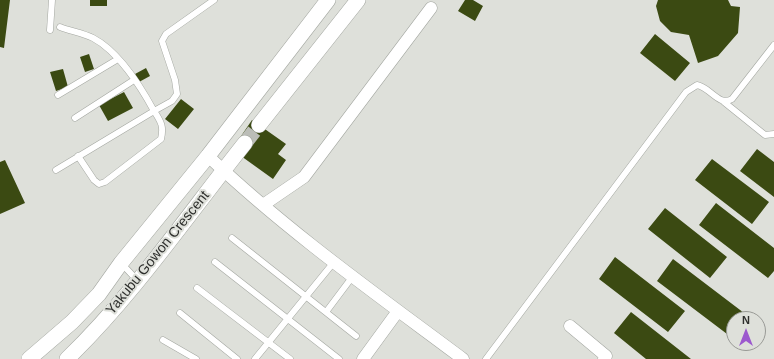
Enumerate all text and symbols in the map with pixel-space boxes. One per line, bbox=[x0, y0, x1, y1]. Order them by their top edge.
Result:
street label: Yakubu Gowon Crescent bbox=[103, 188, 213, 318]
north arrow bbox=[726, 311, 766, 351]
text: N bbox=[742, 314, 750, 326]

